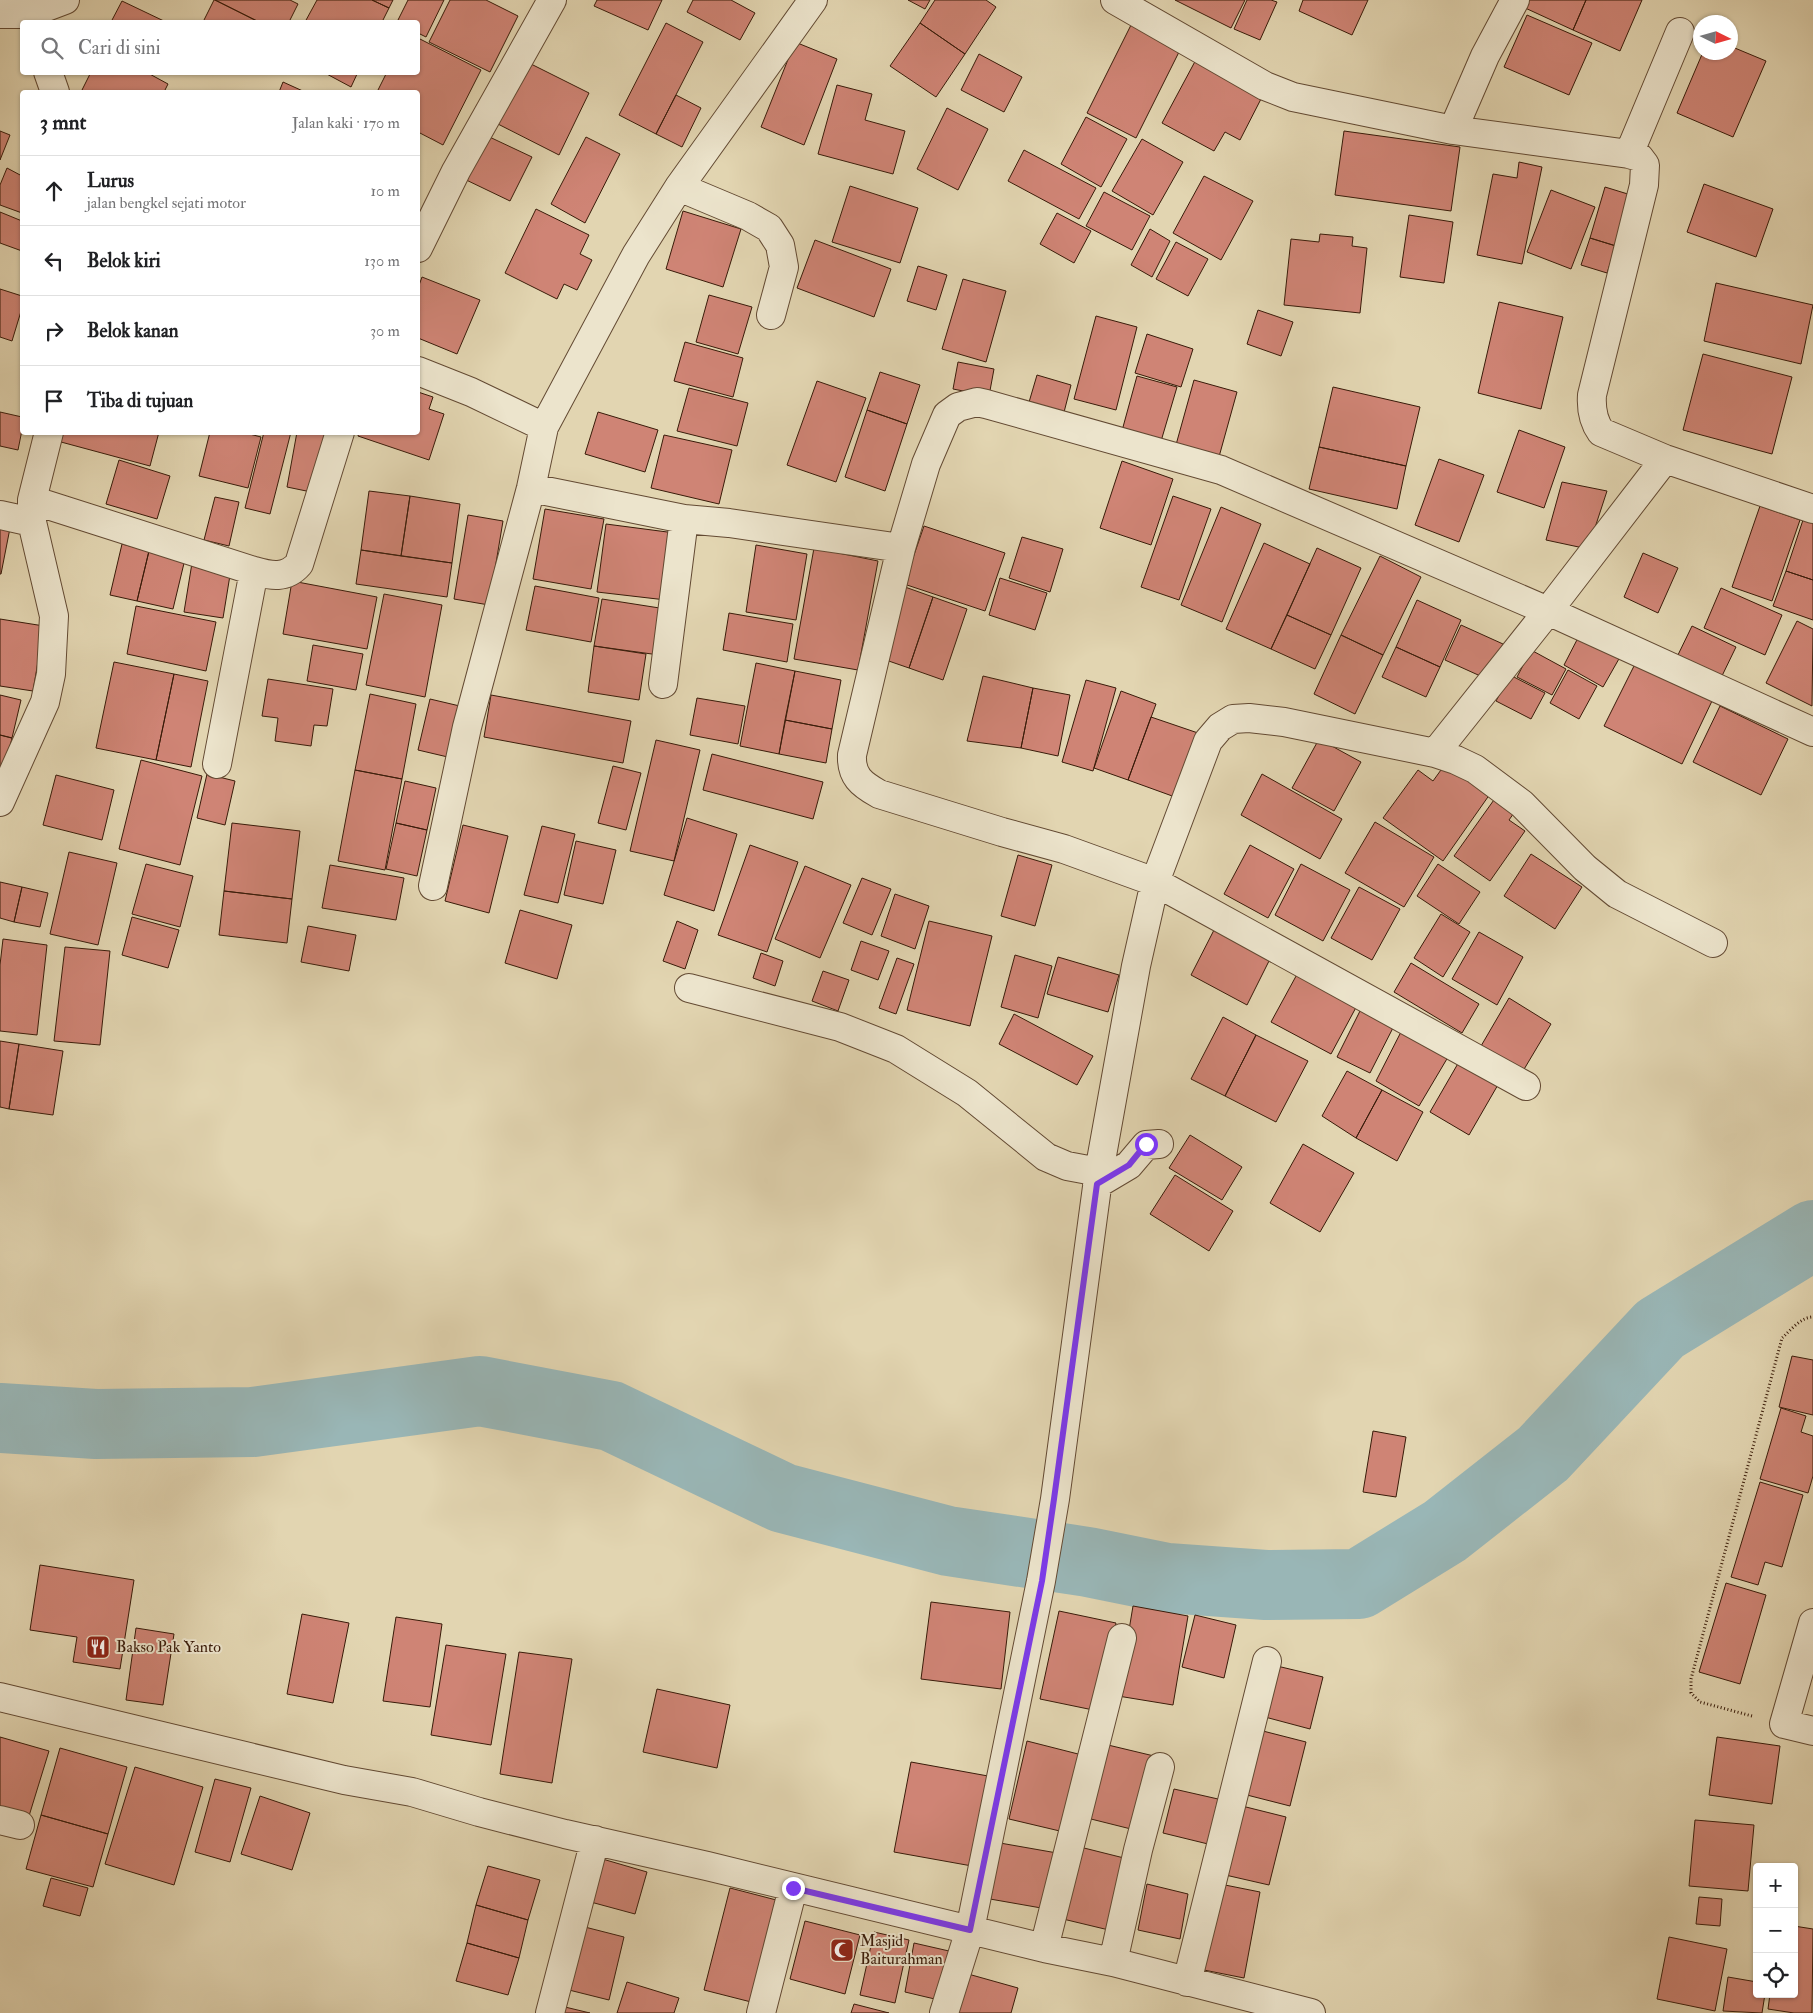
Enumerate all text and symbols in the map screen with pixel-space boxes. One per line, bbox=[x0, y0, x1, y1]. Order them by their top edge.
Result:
north arrow bbox=[1693, 15, 1738, 60]
search box bbox=[20, 20, 420, 75]
icon: search bbox=[38, 34, 66, 62]
text: Cari di sini bbox=[78, 36, 161, 60]
text: 3 mnt bbox=[40, 109, 86, 136]
text: Jalan kaki · 170 m bbox=[292, 113, 400, 133]
text: Lurus bbox=[87, 169, 134, 193]
icon: ahead bbox=[40, 177, 68, 205]
text: 10 m bbox=[370, 181, 400, 201]
text: jalan bengkel sejati motor bbox=[87, 193, 246, 213]
icon: left bbox=[40, 247, 68, 275]
text: Belok kiri bbox=[87, 249, 161, 273]
text: 130 m bbox=[364, 251, 400, 271]
icon: right bbox=[40, 317, 68, 345]
text: Belok kanan bbox=[87, 319, 178, 343]
text: 30 m bbox=[370, 321, 400, 341]
icon: arrive bbox=[40, 387, 68, 415]
text: Tiba di tujuan bbox=[87, 389, 193, 413]
route start bbox=[1135, 1133, 1158, 1156]
restaurant icon: Bakso Pak Yanto bbox=[85, 1634, 111, 1660]
place label: Bakso Pak Yanto bbox=[116, 1637, 221, 1657]
map controls bbox=[1753, 1863, 1798, 1998]
button: + bbox=[1753, 1863, 1798, 1908]
route end bbox=[782, 1877, 805, 1900]
button: − bbox=[1753, 1908, 1798, 1953]
place label: Masjid Baiturahman bbox=[860, 1931, 943, 1969]
mosque icon: Masjid Baiturahman bbox=[829, 1937, 855, 1963]
button: locate bbox=[1753, 1953, 1798, 1998]

